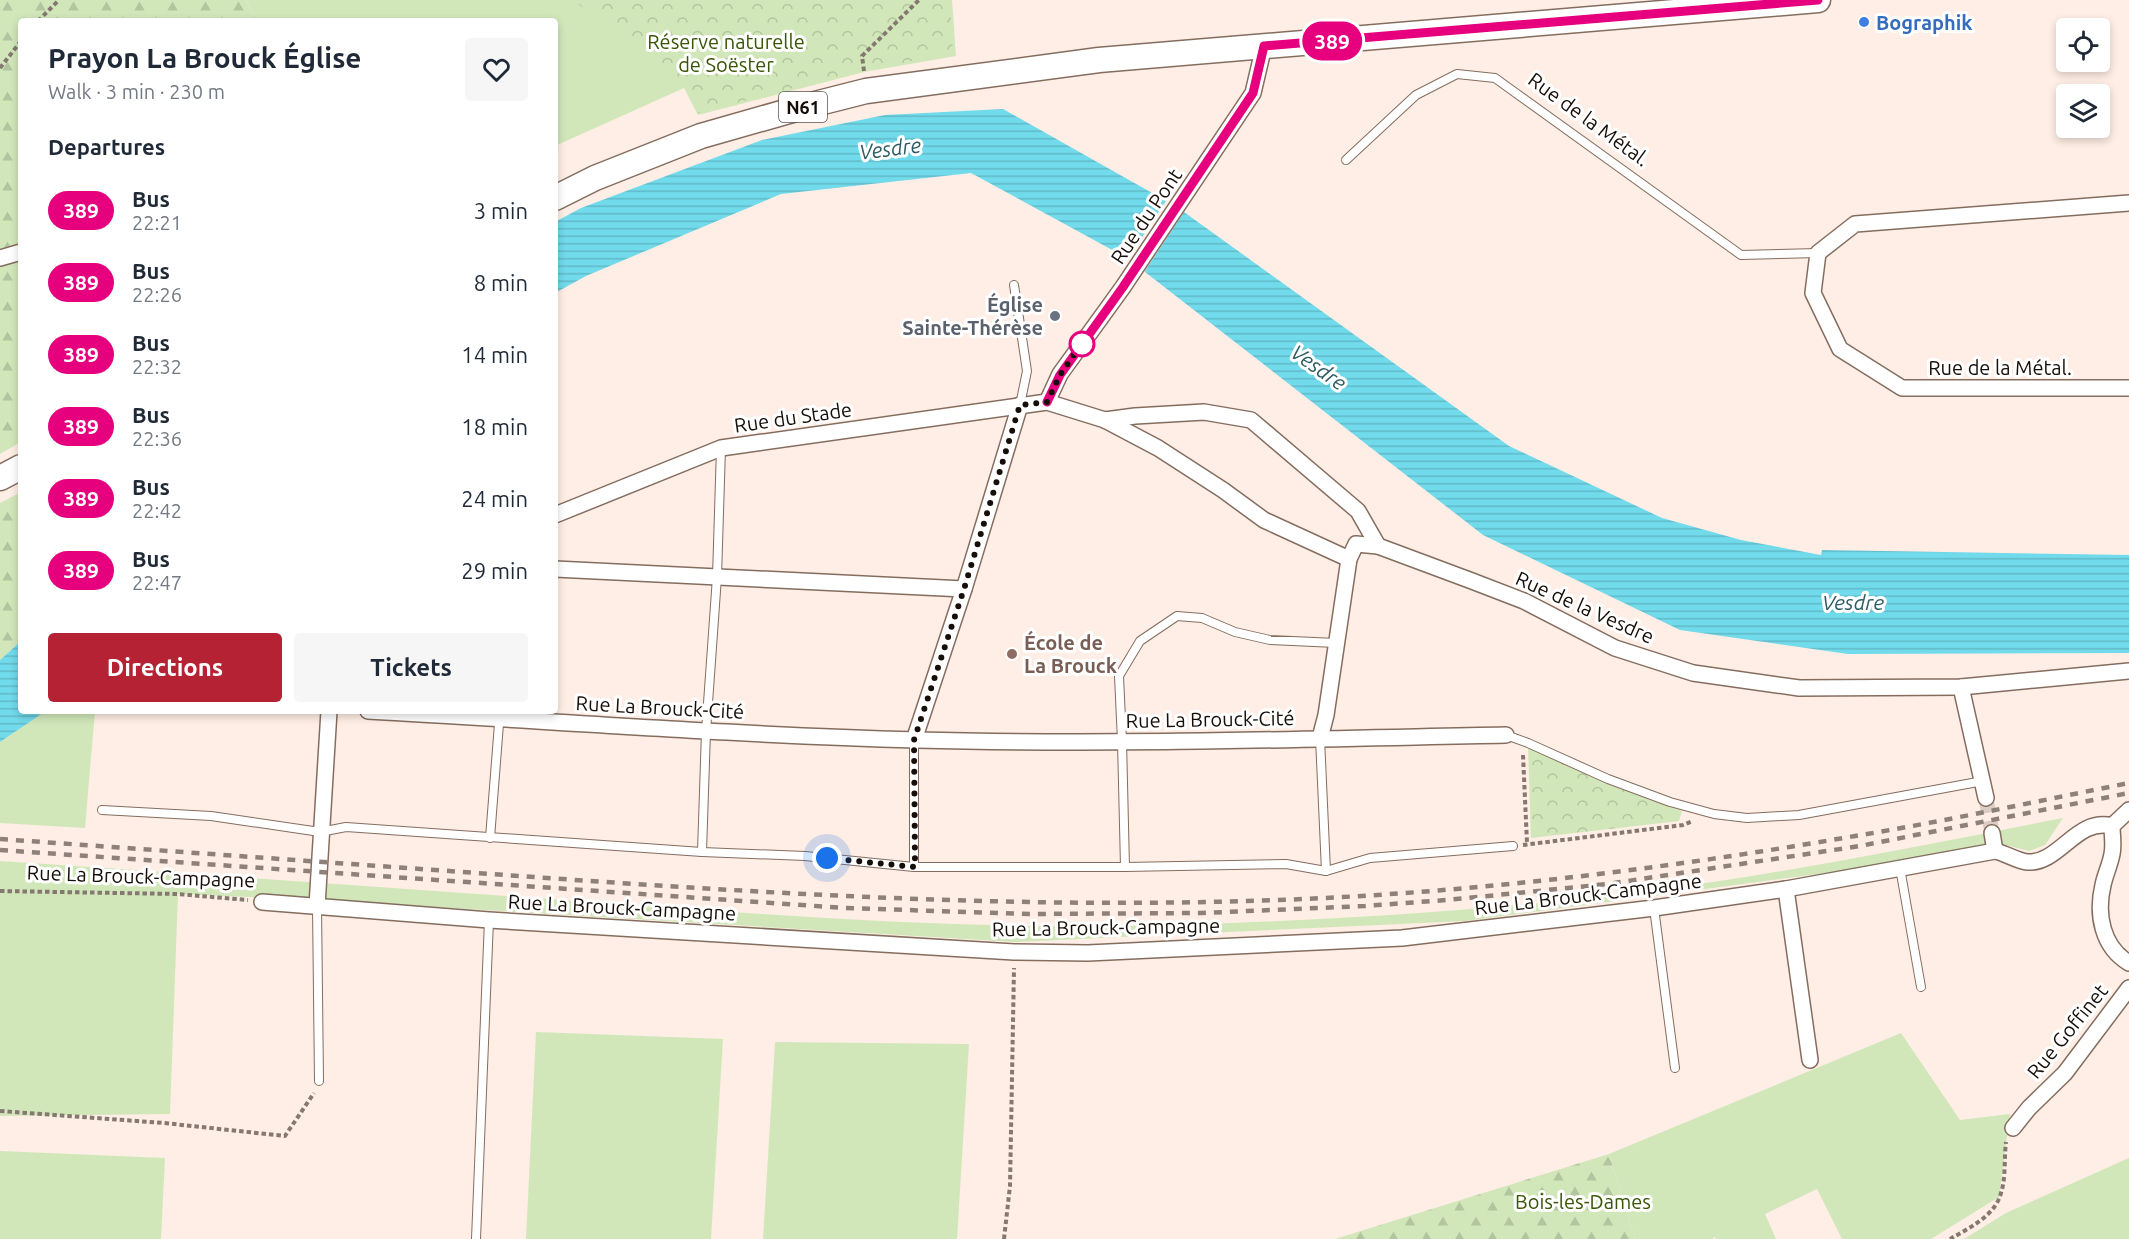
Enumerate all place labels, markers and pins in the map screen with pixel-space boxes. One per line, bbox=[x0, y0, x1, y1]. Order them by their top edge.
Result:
place label: Bographik bbox=[1876, 11, 1972, 34]
marker: Bographik bbox=[1857, 15, 1871, 29]
place label: Église Sainte-Thérèse bbox=[902, 292, 1043, 339]
marker: Église Sainte-Thérèse bbox=[1048, 309, 1062, 323]
unlabelled marker bbox=[1069, 331, 1095, 357]
place label: École de La Brouck bbox=[1024, 630, 1117, 677]
marker: École de La Brouck bbox=[1005, 647, 1019, 661]

